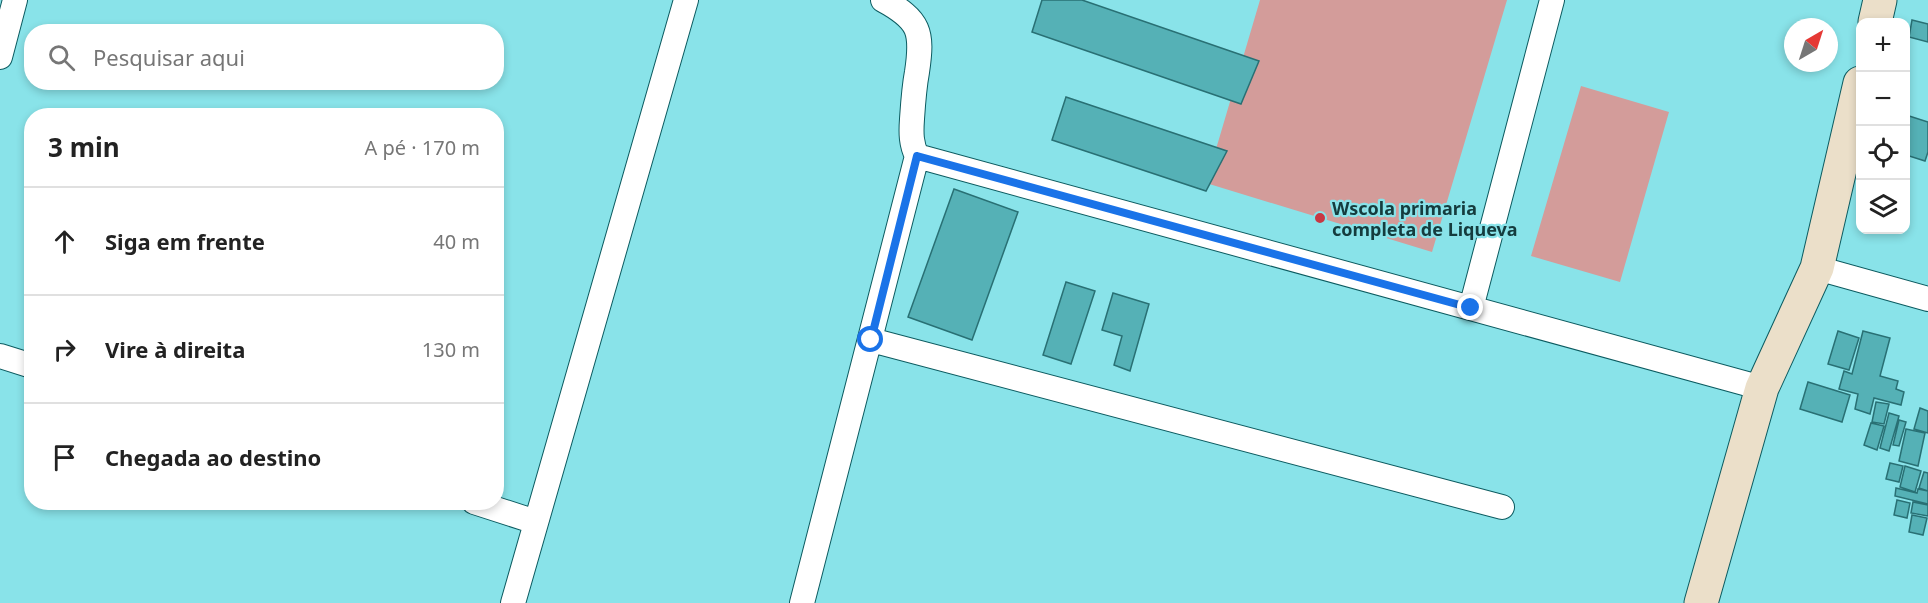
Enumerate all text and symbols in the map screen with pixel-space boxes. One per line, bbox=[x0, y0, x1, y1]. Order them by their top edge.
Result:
north arrow bbox=[1784, 18, 1838, 72]
map controls bbox=[1856, 18, 1910, 234]
button: + bbox=[1856, 18, 1910, 72]
search box bbox=[24, 24, 504, 90]
icon: search bbox=[45, 41, 78, 74]
text: Pesquisar aqui bbox=[93, 42, 245, 72]
button: − bbox=[1856, 72, 1910, 126]
button: locate bbox=[1856, 126, 1910, 180]
text: 3 min bbox=[48, 129, 120, 165]
text: A pé · 170 m bbox=[364, 134, 480, 161]
button: layers bbox=[1856, 180, 1910, 234]
place label: Wscola primaria completa de Liqueva bbox=[1332, 196, 1518, 241]
marker: Wscola primaria completa de Liqueva bbox=[1313, 211, 1327, 225]
icon: ahead bbox=[48, 225, 81, 258]
text: Siga em frente bbox=[105, 226, 265, 256]
text: 40 m bbox=[433, 228, 480, 255]
route end bbox=[1457, 294, 1483, 320]
route start bbox=[857, 326, 883, 352]
icon: right bbox=[48, 333, 81, 366]
text: Vire à direita bbox=[105, 334, 245, 364]
text: 130 m bbox=[422, 336, 480, 363]
icon: arrive bbox=[48, 441, 81, 474]
text: Chegada ao destino bbox=[105, 442, 321, 472]

